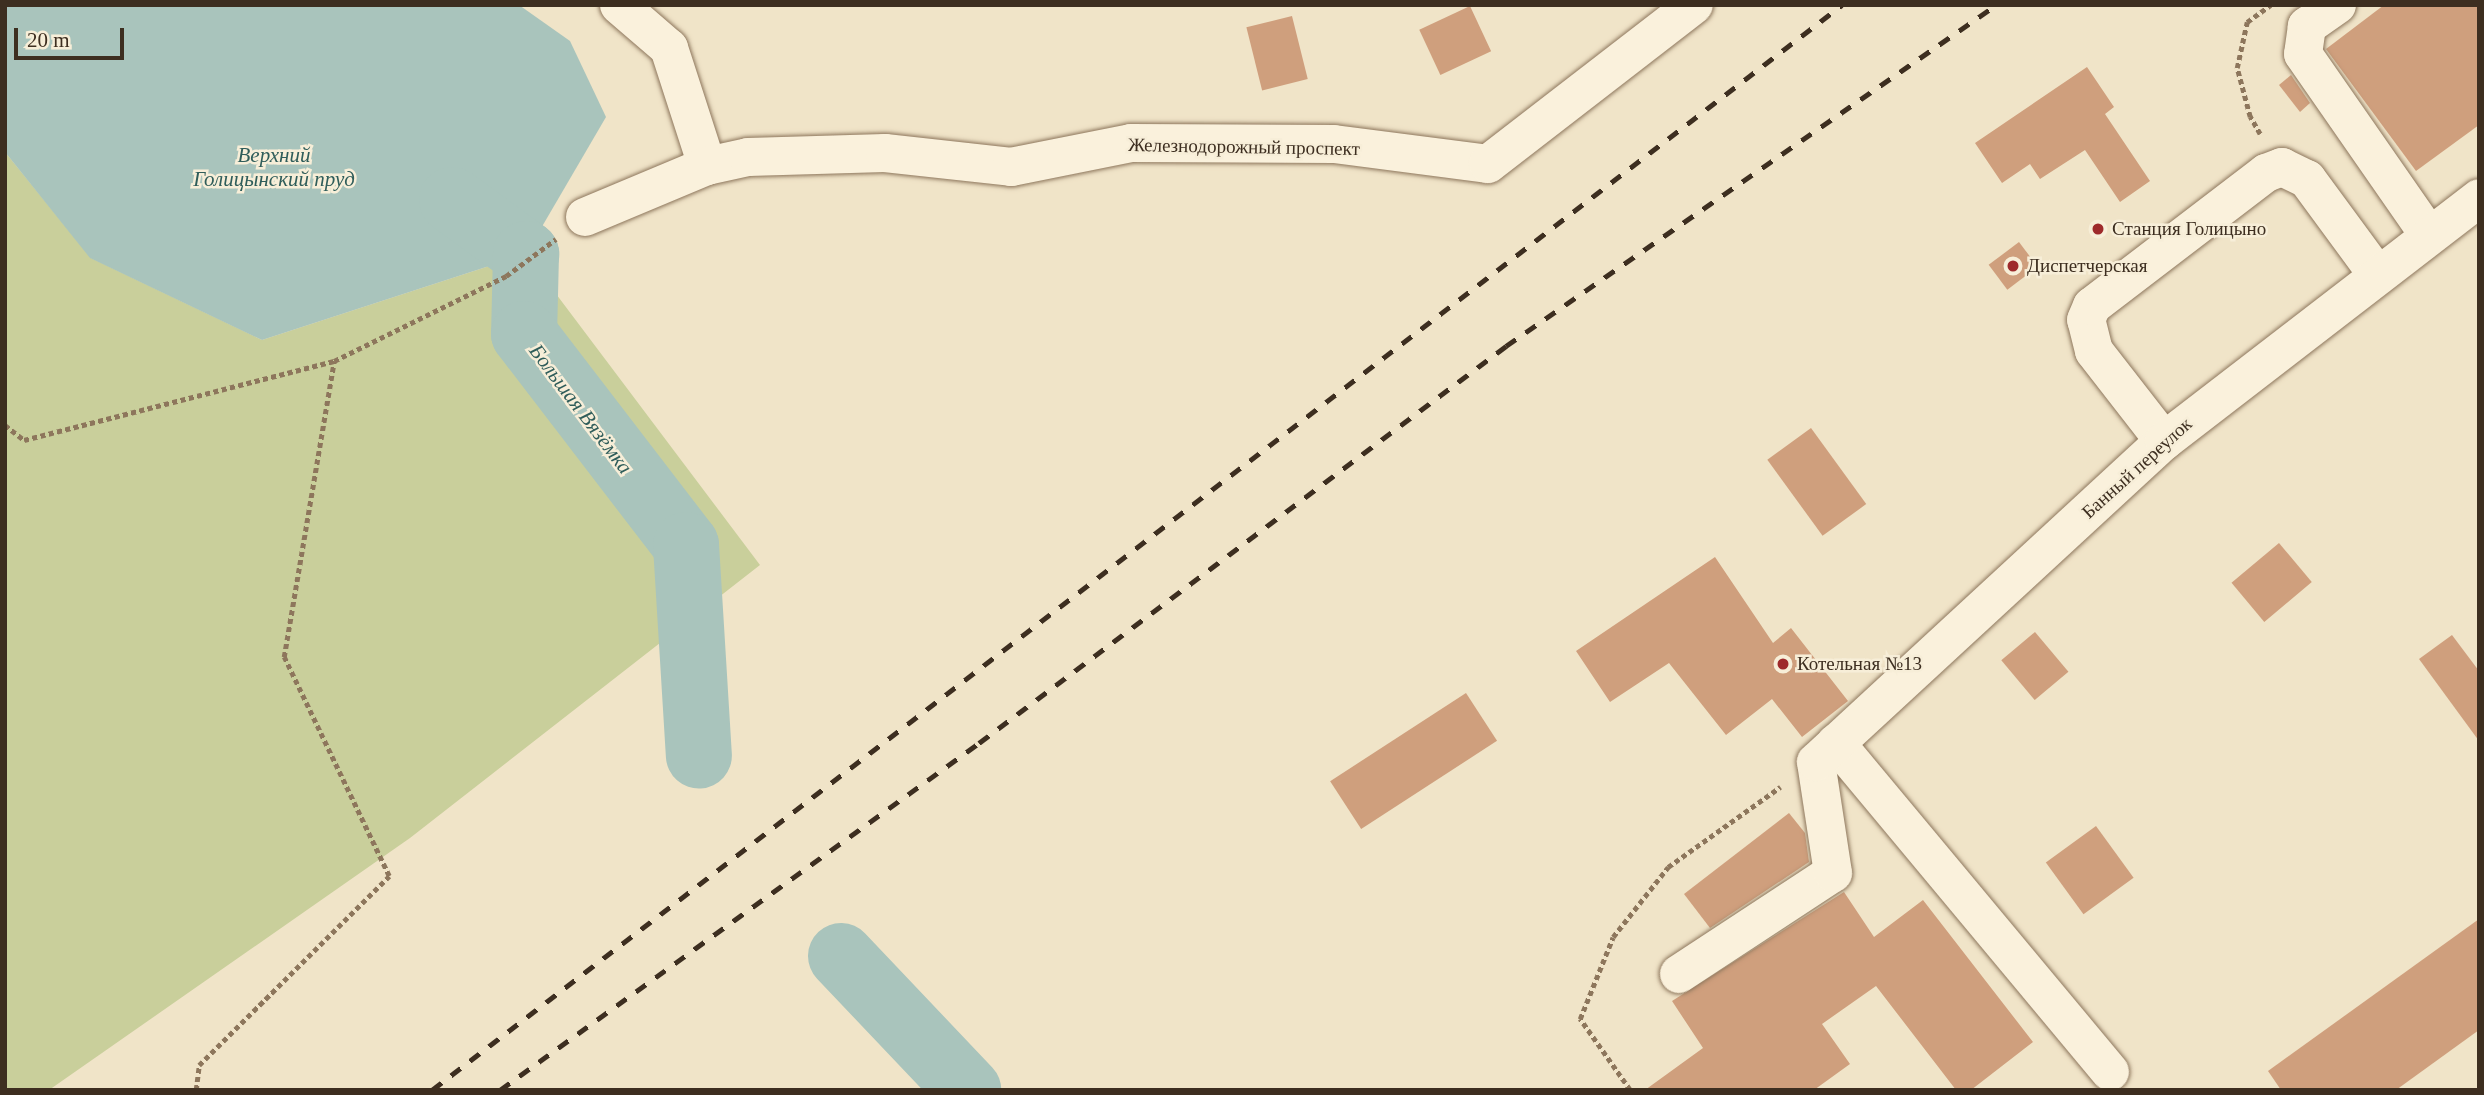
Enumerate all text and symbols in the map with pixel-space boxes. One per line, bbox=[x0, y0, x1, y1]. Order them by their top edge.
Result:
scale bar bbox=[18, 14, 128, 58]
text: 20 m bbox=[27, 28, 70, 52]
street label: Железнодорожный проспект bbox=[1128, 134, 1360, 160]
water label: Верхний Голицынский пруд bbox=[193, 142, 355, 192]
place label: Станция Голицыно bbox=[2112, 218, 2266, 240]
marker: Станция Голицыно bbox=[2090, 221, 2106, 237]
place label: Диспетчерская bbox=[2027, 255, 2148, 277]
marker: Диспетчерская bbox=[2005, 258, 2021, 274]
water label: Большая Вязёмка bbox=[524, 339, 638, 479]
street label: Банный переулок bbox=[2077, 413, 2197, 523]
place label: Котельная №13 bbox=[1797, 653, 1922, 675]
marker: Котельная №13 bbox=[1775, 656, 1791, 672]

